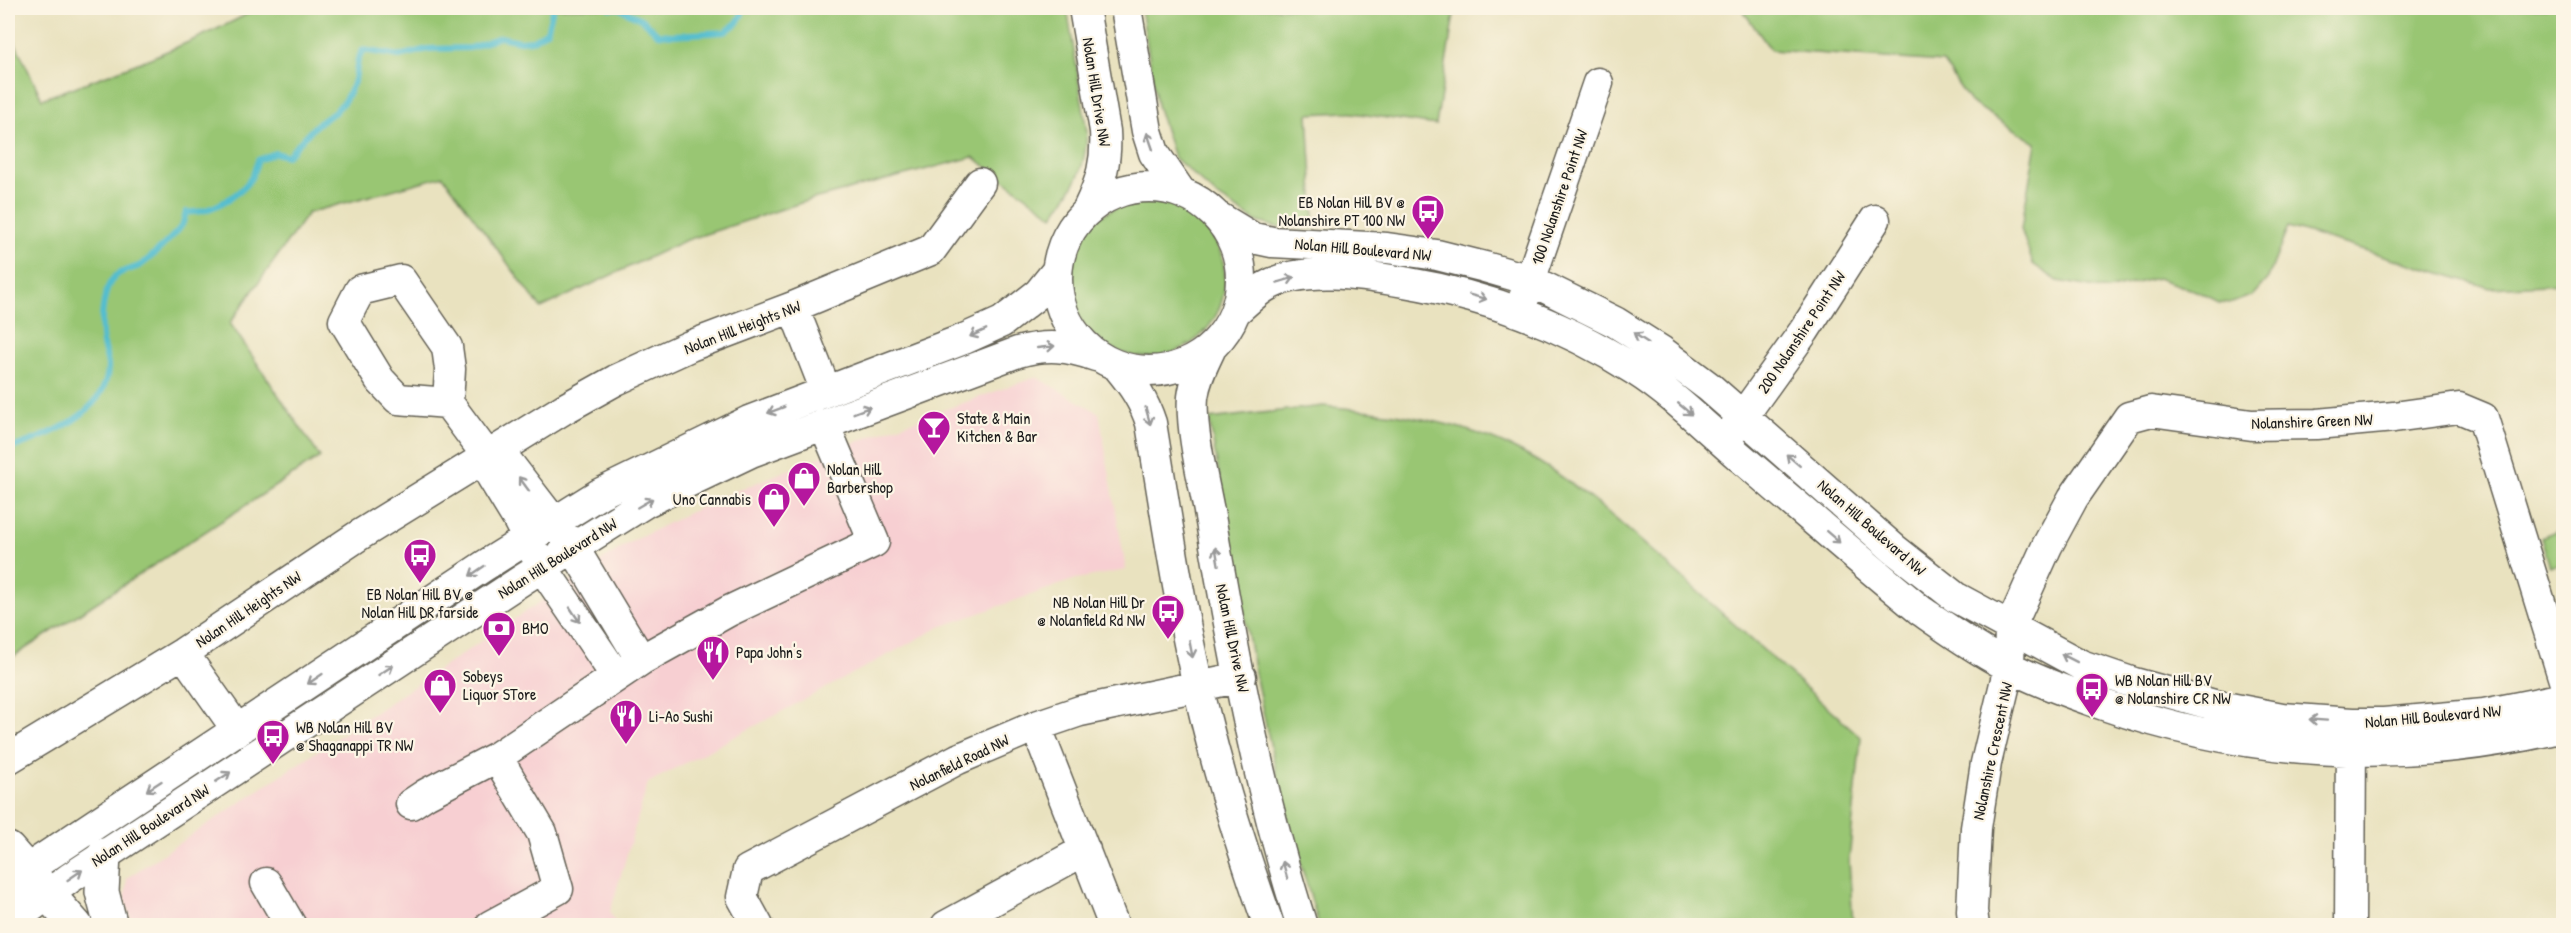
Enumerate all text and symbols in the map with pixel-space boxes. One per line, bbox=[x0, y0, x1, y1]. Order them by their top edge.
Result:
street label: Nolan Hill Drive NW bbox=[1078, 36, 1117, 148]
street label: 100 Nolanshire Point NW bbox=[1526, 126, 1593, 268]
one-way arrow bbox=[1144, 132, 1155, 151]
place label: EB Nolan Hill BV @ Nolanshire PT 100 NW bbox=[1279, 191, 1405, 231]
bus stop icon: EB Nolan Hill BV @ Nolanshire PT 100 NW bbox=[1410, 193, 1446, 240]
street label: Nolan Hill Boulevard NW bbox=[1294, 232, 1432, 266]
street label: 200 Nolanshire Point NW bbox=[1752, 266, 1850, 398]
one-way arrow bbox=[1276, 274, 1295, 285]
one-way arrow bbox=[1468, 292, 1487, 304]
street label: Nolan Hill Heights NW bbox=[681, 295, 804, 359]
one-way arrow bbox=[969, 328, 988, 339]
one-way arrow bbox=[1633, 332, 1650, 344]
one-way arrow bbox=[1036, 341, 1056, 352]
one-way arrow bbox=[853, 403, 871, 414]
one-way arrow bbox=[1677, 403, 1693, 416]
one-way arrow bbox=[767, 405, 786, 416]
one-way arrow bbox=[1143, 406, 1154, 425]
place label: State & Main Kitchen & Bar bbox=[957, 407, 1037, 447]
street label: Nolanshire Green NW bbox=[2251, 408, 2373, 434]
bar icon: State & Main Kitchen & Bar bbox=[916, 409, 952, 456]
one-way arrow bbox=[1785, 453, 1801, 466]
place label: Nolan Hill Barbershop bbox=[827, 458, 893, 498]
shop icon: Nolan Hill Barbershop bbox=[786, 460, 822, 507]
street label: Nolan Hill Boulevard NW bbox=[1813, 474, 1931, 580]
one-way arrow bbox=[518, 477, 530, 493]
shop icon: Uno Cannabis bbox=[756, 481, 792, 528]
place label: Uno Cannabis bbox=[673, 488, 751, 510]
one-way arrow bbox=[636, 497, 653, 509]
street label: Nolan Hill Boulevard NW bbox=[493, 512, 621, 604]
one-way arrow bbox=[1825, 530, 1840, 544]
bus stop icon: EB Nolan Hill BV @ Nolan Hill DR farside bbox=[402, 537, 438, 584]
one-way arrow bbox=[1211, 547, 1222, 566]
street label: Nolan Hill Heights NW bbox=[191, 565, 305, 653]
one-way arrow bbox=[469, 565, 486, 577]
street label: Nolan Hill Drive NW bbox=[1211, 582, 1255, 694]
place label: EB Nolan Hill BV @ Nolan Hill DR farside bbox=[361, 583, 479, 623]
place label: NB Nolan Hill Dr @ Nolanfield Rd NW bbox=[1037, 591, 1145, 631]
bus stop icon: NB Nolan Hill Dr @ Nolanfield Rd NW bbox=[1150, 593, 1186, 640]
one-way arrow bbox=[569, 606, 581, 623]
bank icon: BMO bbox=[481, 610, 517, 657]
place label: BMO bbox=[522, 617, 549, 639]
restaurant icon: Papa John's bbox=[695, 634, 731, 681]
one-way arrow bbox=[1186, 639, 1197, 658]
place label: Papa John's bbox=[736, 641, 802, 663]
one-way arrow bbox=[2060, 652, 2078, 664]
one-way arrow bbox=[377, 663, 394, 676]
place label: Sobeys Liquor STore bbox=[463, 665, 537, 705]
shop icon: Sobeys Liquor STore bbox=[422, 667, 458, 714]
place label: WB Nolan Hill BV @ Nolanshire CR NW bbox=[2115, 669, 2231, 709]
bus stop icon: WB Nolan Hill BV @ Nolanshire CR NW bbox=[2074, 671, 2110, 718]
one-way arrow bbox=[307, 673, 324, 686]
street label: Nolanshire Crescent NW bbox=[1967, 680, 2017, 822]
restaurant icon: Li-Ao Sushi bbox=[608, 698, 644, 745]
street label: Nolan Hill Boulevard NW bbox=[2364, 699, 2502, 733]
place label: Li-Ao Sushi bbox=[649, 705, 713, 727]
one-way arrow bbox=[2309, 715, 2329, 726]
place label: WB Nolan Hill BV @ Shaganappi TR NW bbox=[296, 716, 414, 756]
bus stop icon: WB Nolan Hill BV @ Shaganappi TR NW bbox=[255, 718, 291, 765]
street label: Nolanfield Road NW bbox=[906, 728, 1012, 796]
one-way arrow bbox=[214, 771, 231, 783]
street label: Nolan Hill Boulevard NW bbox=[87, 778, 213, 871]
one-way arrow bbox=[146, 780, 163, 792]
one-way arrow bbox=[1278, 861, 1290, 880]
one-way arrow bbox=[66, 869, 82, 881]

